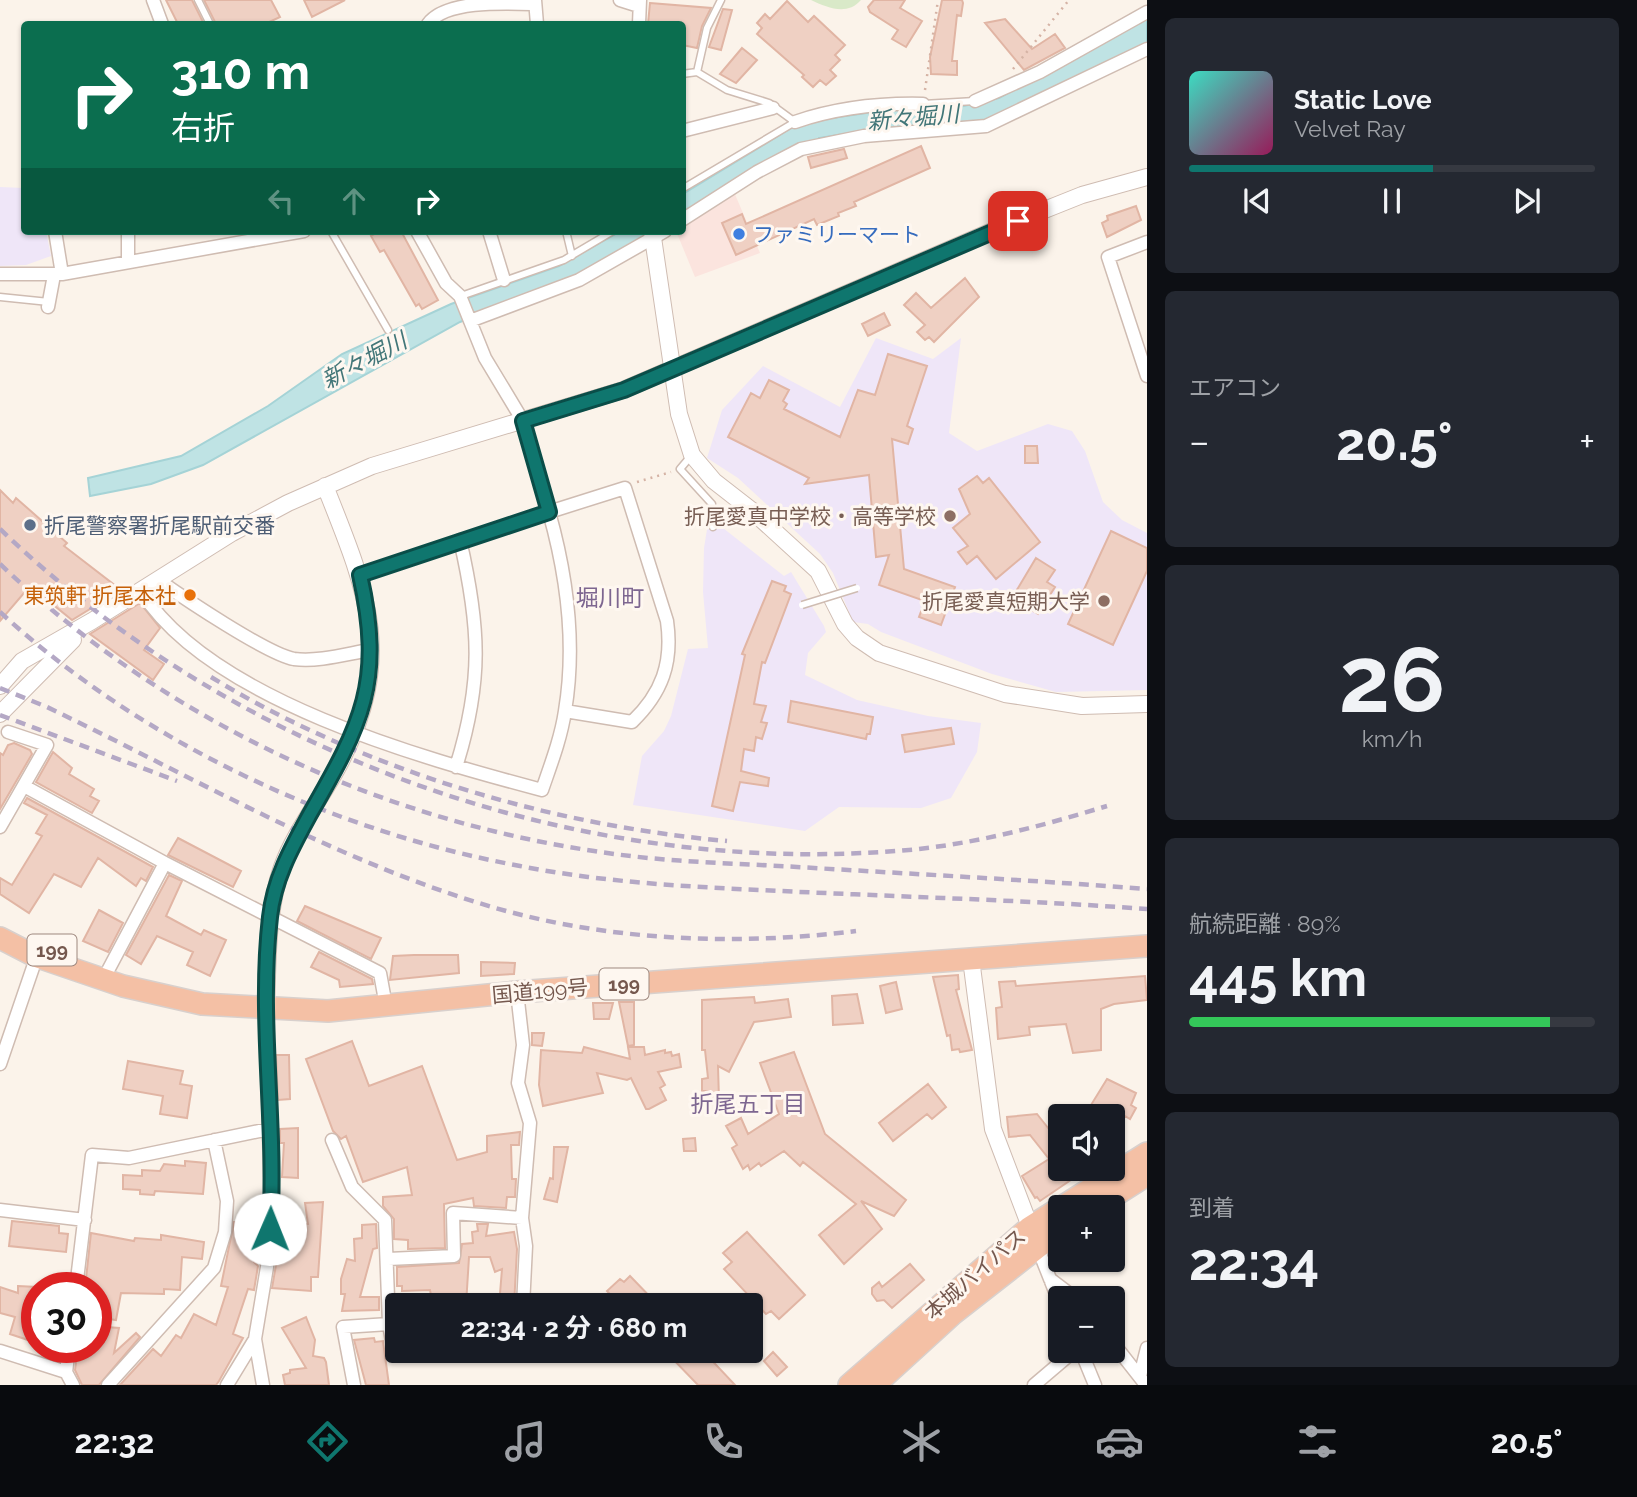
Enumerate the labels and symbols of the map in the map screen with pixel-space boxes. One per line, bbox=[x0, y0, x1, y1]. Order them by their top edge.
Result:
water label: 新々堀川 bbox=[866, 99, 963, 134]
pin bbox=[988, 191, 1048, 251]
place label: ファミリーマート bbox=[753, 222, 921, 247]
marker: ファミリーマート bbox=[731, 226, 747, 242]
water label: 新々堀川 bbox=[317, 325, 414, 394]
place label: 折尾愛真中学校・高等学校 bbox=[684, 504, 936, 529]
marker: 折尾愛真中学校・高等学校 bbox=[942, 508, 958, 524]
place label: 折尾警察署折尾駅前交番 bbox=[44, 513, 275, 538]
marker: 折尾警察署折尾駅前交番 bbox=[22, 517, 38, 533]
place label: 東筑軒 折尾本社 bbox=[24, 583, 176, 608]
district label: 堀川町 bbox=[576, 584, 645, 611]
marker: 東筑軒 折尾本社 bbox=[182, 587, 198, 603]
place label: 折尾愛真短期大学 bbox=[922, 589, 1090, 614]
marker: 折尾愛真短期大学 bbox=[1096, 593, 1112, 609]
road number: 199 bbox=[28, 934, 76, 966]
road number: 199 bbox=[600, 968, 648, 1000]
street label: 国道199号 bbox=[491, 974, 589, 1008]
district label: 折尾五丁目 bbox=[691, 1090, 806, 1117]
position arrow bbox=[233, 1192, 307, 1266]
street label: 本城バイパス bbox=[919, 1223, 1031, 1325]
speed limit sign: 30 bbox=[21, 1272, 112, 1363]

